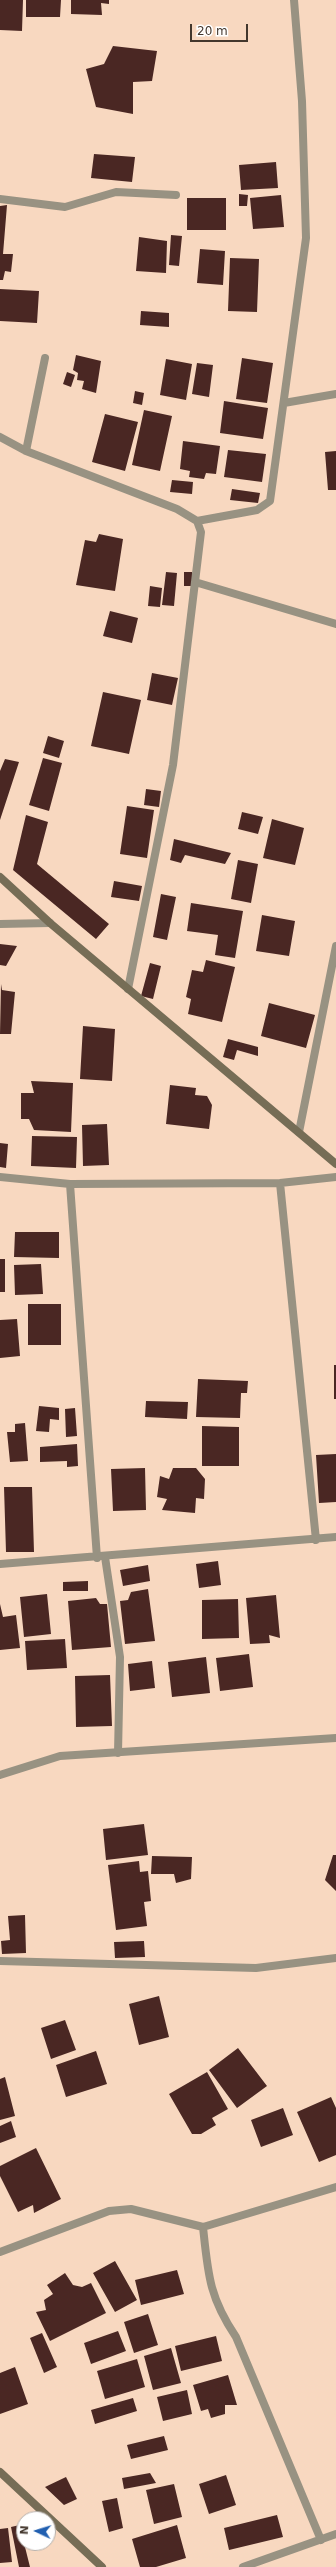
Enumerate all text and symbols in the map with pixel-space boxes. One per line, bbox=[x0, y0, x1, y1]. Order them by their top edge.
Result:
scale bar bbox=[192, 16, 250, 42]
text: 20 m bbox=[197, 24, 228, 38]
north arrow bbox=[16, 2511, 56, 2551]
text: N bbox=[18, 2525, 31, 2535]

